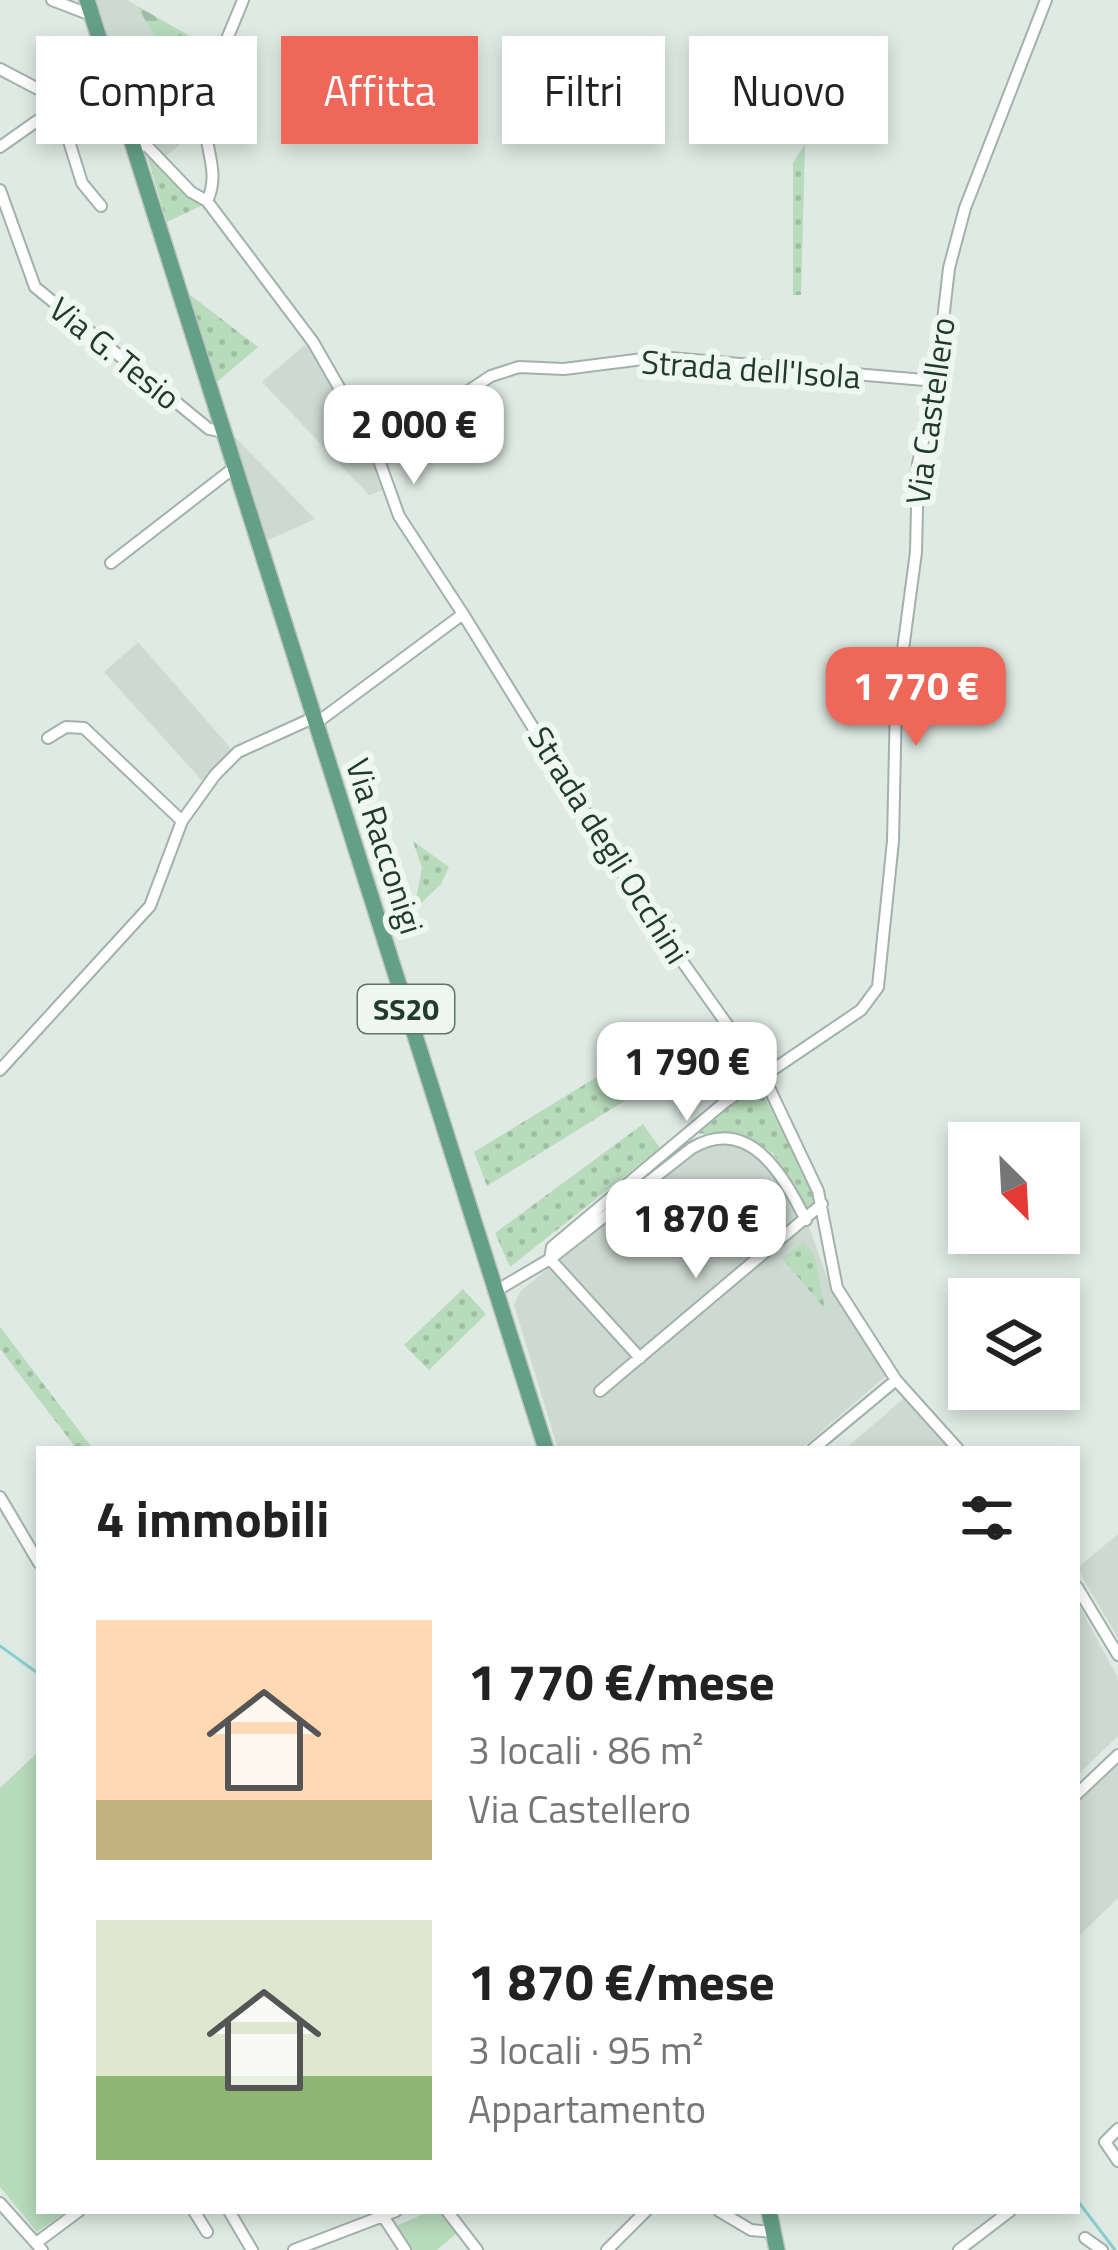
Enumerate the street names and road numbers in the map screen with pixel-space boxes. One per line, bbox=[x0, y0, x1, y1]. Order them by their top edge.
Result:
street label: Via G. Tesio bbox=[39, 284, 191, 422]
street label: Via Castellero bbox=[892, 314, 968, 508]
street label: Strada dell'Isola bbox=[640, 336, 862, 402]
street label: Strada degli Occhini bbox=[516, 716, 702, 974]
street label: Via Racconigi bbox=[333, 752, 437, 940]
road number: SS20 bbox=[358, 985, 454, 1033]

